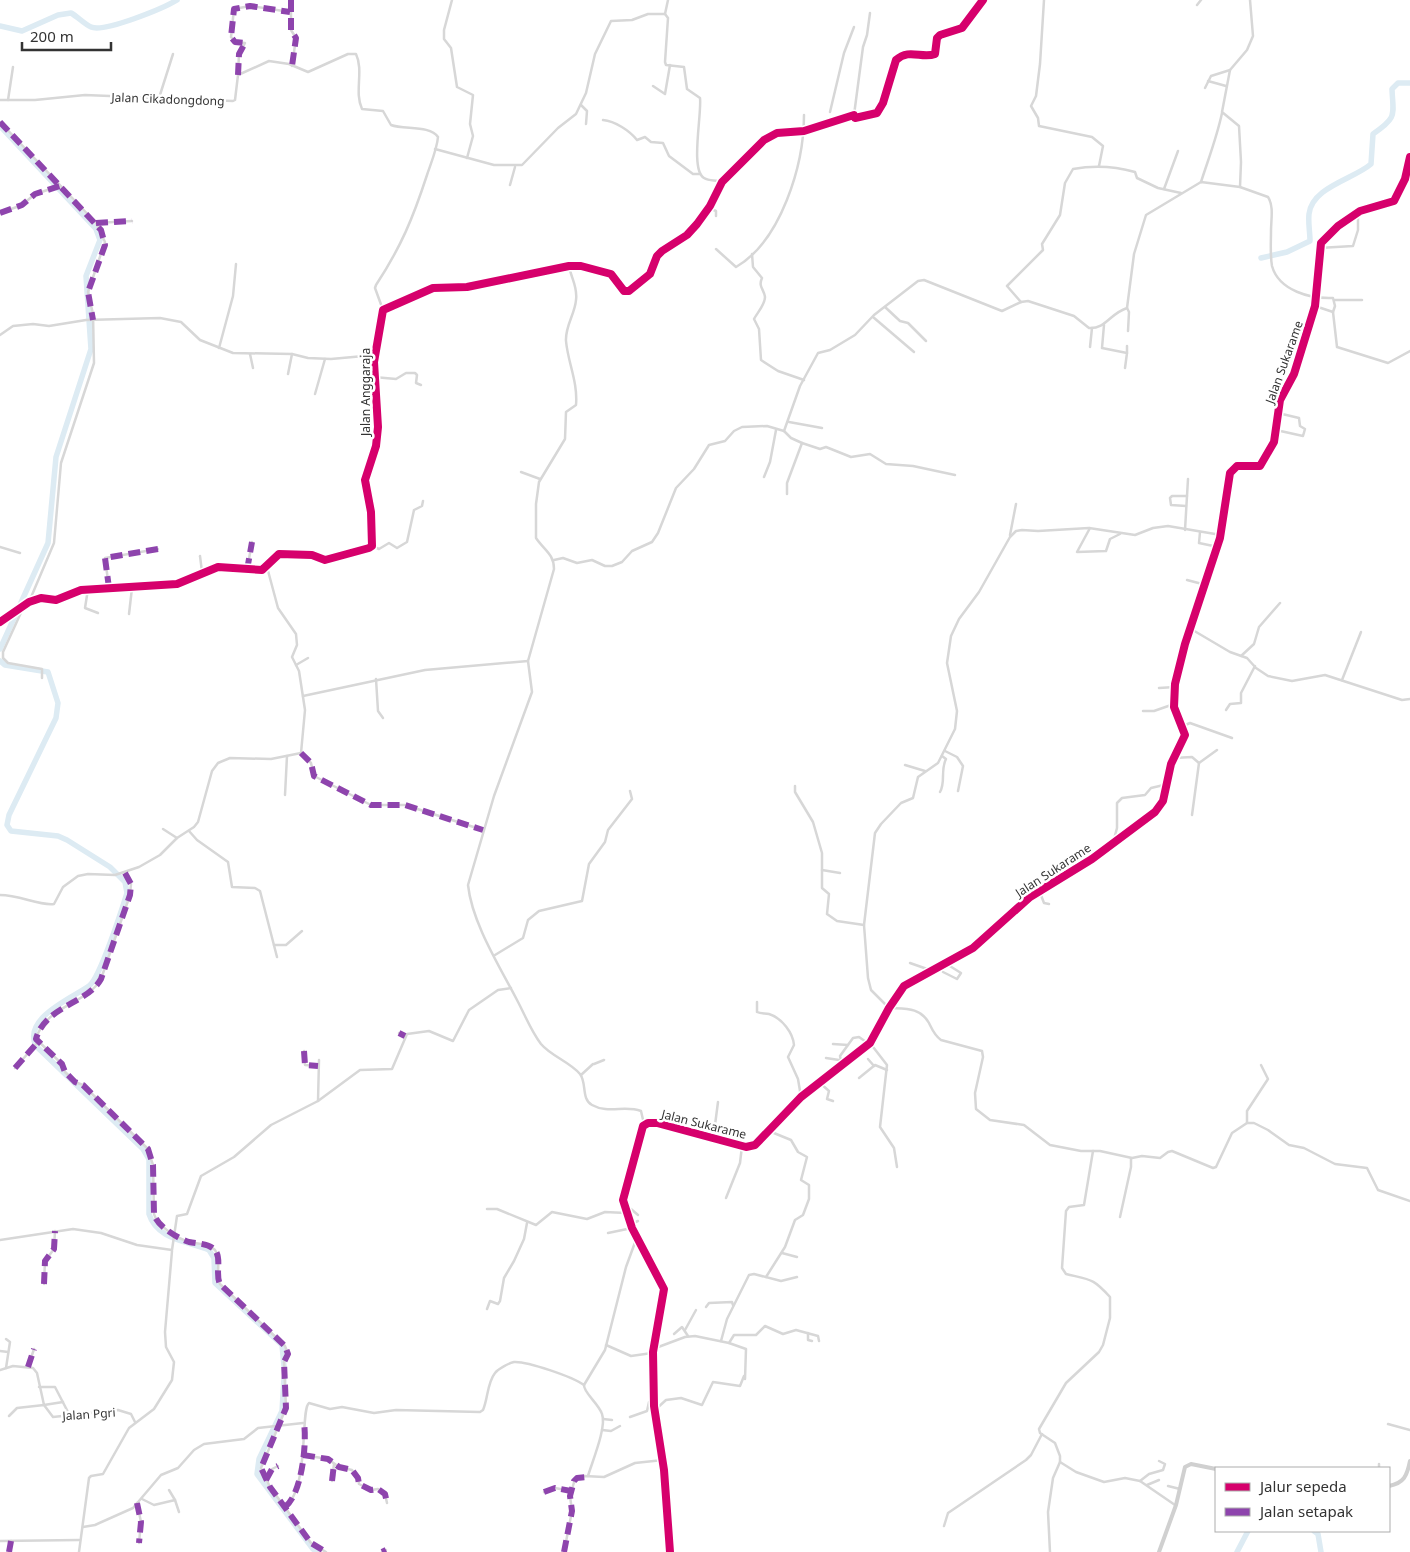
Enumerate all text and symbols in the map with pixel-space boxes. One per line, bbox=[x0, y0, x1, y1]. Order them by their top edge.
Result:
scale bar bbox=[22, 20, 111, 52]
text: 200 m bbox=[30, 26, 74, 46]
street label: Jalan Cikadongdong bbox=[110, 88, 225, 109]
street label: Jalan Sukarame bbox=[1261, 318, 1307, 407]
street label: Jalan Anggaraja bbox=[357, 348, 374, 437]
street label: Jalan Sukarame bbox=[1011, 839, 1094, 901]
street label: Jalan Sukarame bbox=[659, 1105, 748, 1143]
street label: Jalan Pgri bbox=[61, 1404, 116, 1424]
legend bbox=[1215, 1467, 1390, 1532]
text: Jalur sepeda bbox=[1258, 1476, 1347, 1496]
text: Jalan setapak bbox=[1258, 1501, 1353, 1521]

